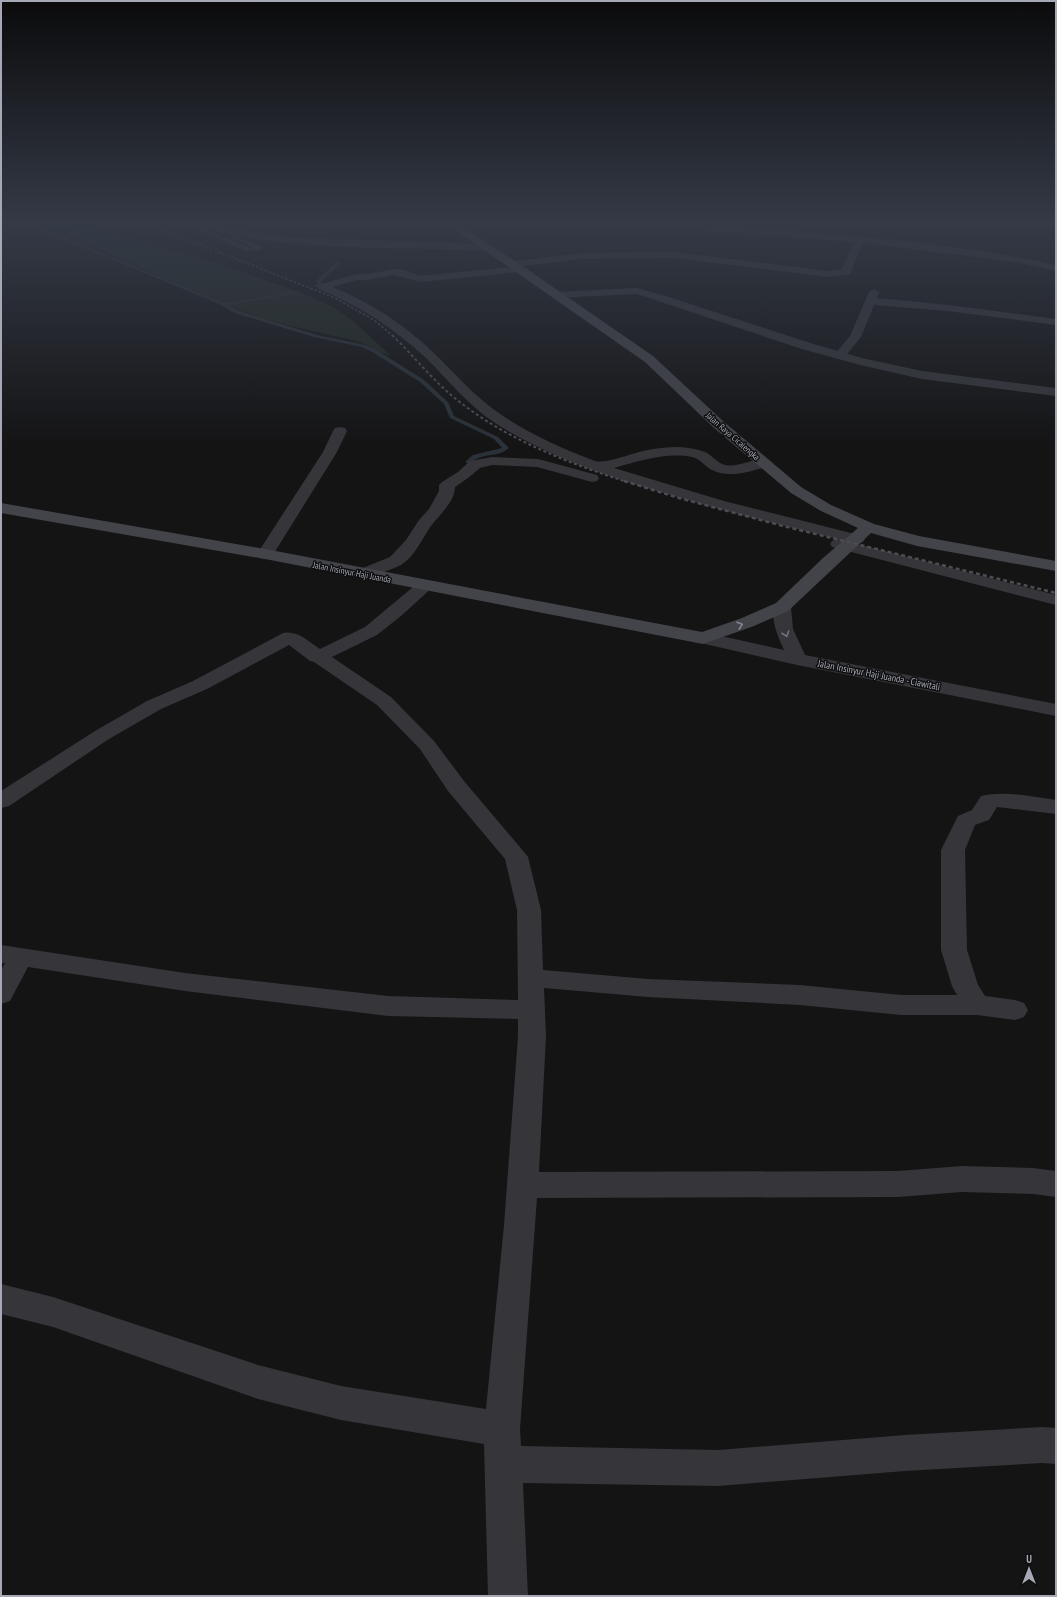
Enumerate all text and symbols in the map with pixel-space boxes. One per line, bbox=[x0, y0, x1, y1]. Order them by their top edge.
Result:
street label: Jalan Raya Cicalengka bbox=[703, 409, 762, 463]
street label: Jalan Insinyur Haji Juanda bbox=[311, 559, 392, 586]
one-way arrow bbox=[736, 621, 743, 630]
one-way arrow bbox=[782, 630, 790, 637]
street label: Jalan Insinyur Haji Juanda - Ciawitali bbox=[816, 657, 941, 693]
north arrow bbox=[1009, 1549, 1049, 1589]
text: U bbox=[1026, 1552, 1032, 1566]

